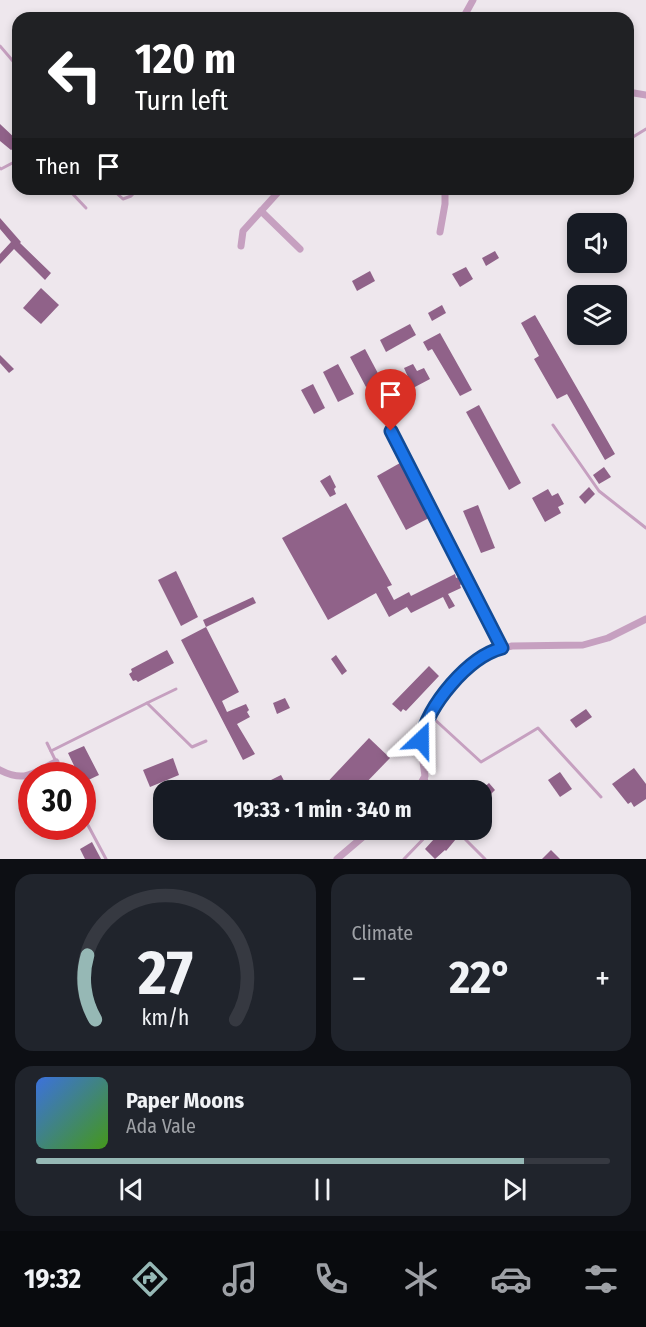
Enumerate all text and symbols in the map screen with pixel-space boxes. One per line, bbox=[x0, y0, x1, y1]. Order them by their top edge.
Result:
text: 120 m bbox=[135, 34, 236, 84]
icon: left bbox=[36, 36, 114, 114]
text: Turn left bbox=[135, 85, 228, 117]
icon: arrive bbox=[92, 150, 125, 183]
text: Then bbox=[36, 153, 80, 180]
map controls bbox=[567, 213, 627, 345]
button: sound bbox=[567, 213, 627, 273]
button: layers bbox=[567, 285, 627, 345]
pin bbox=[365, 369, 416, 431]
icon: arrive bbox=[374, 378, 407, 411]
position arrow bbox=[389, 708, 453, 772]
speed limit sign: 30 bbox=[18, 762, 96, 840]
text: 19:33 · 1 min · 340 m bbox=[233, 796, 412, 823]
text: Climate bbox=[352, 921, 413, 945]
text: 27 bbox=[137, 936, 193, 1011]
text: 22° bbox=[449, 951, 512, 1005]
text: − bbox=[352, 959, 366, 999]
text: + bbox=[595, 959, 610, 999]
text: km/h bbox=[141, 1005, 189, 1031]
text: Paper Moons bbox=[126, 1087, 244, 1114]
text: Ada Vale bbox=[126, 1114, 196, 1138]
icon: previous bbox=[115, 1173, 148, 1206]
icon: pause bbox=[306, 1173, 339, 1206]
icon: next bbox=[498, 1173, 531, 1206]
icon: directions bbox=[129, 1258, 171, 1300]
icon: music bbox=[219, 1258, 261, 1300]
icon: phone bbox=[310, 1258, 352, 1300]
icon: climate bbox=[400, 1258, 442, 1300]
icon: car bbox=[490, 1258, 532, 1300]
icon: filters bbox=[580, 1258, 622, 1300]
text: 19:32 bbox=[24, 1263, 81, 1295]

